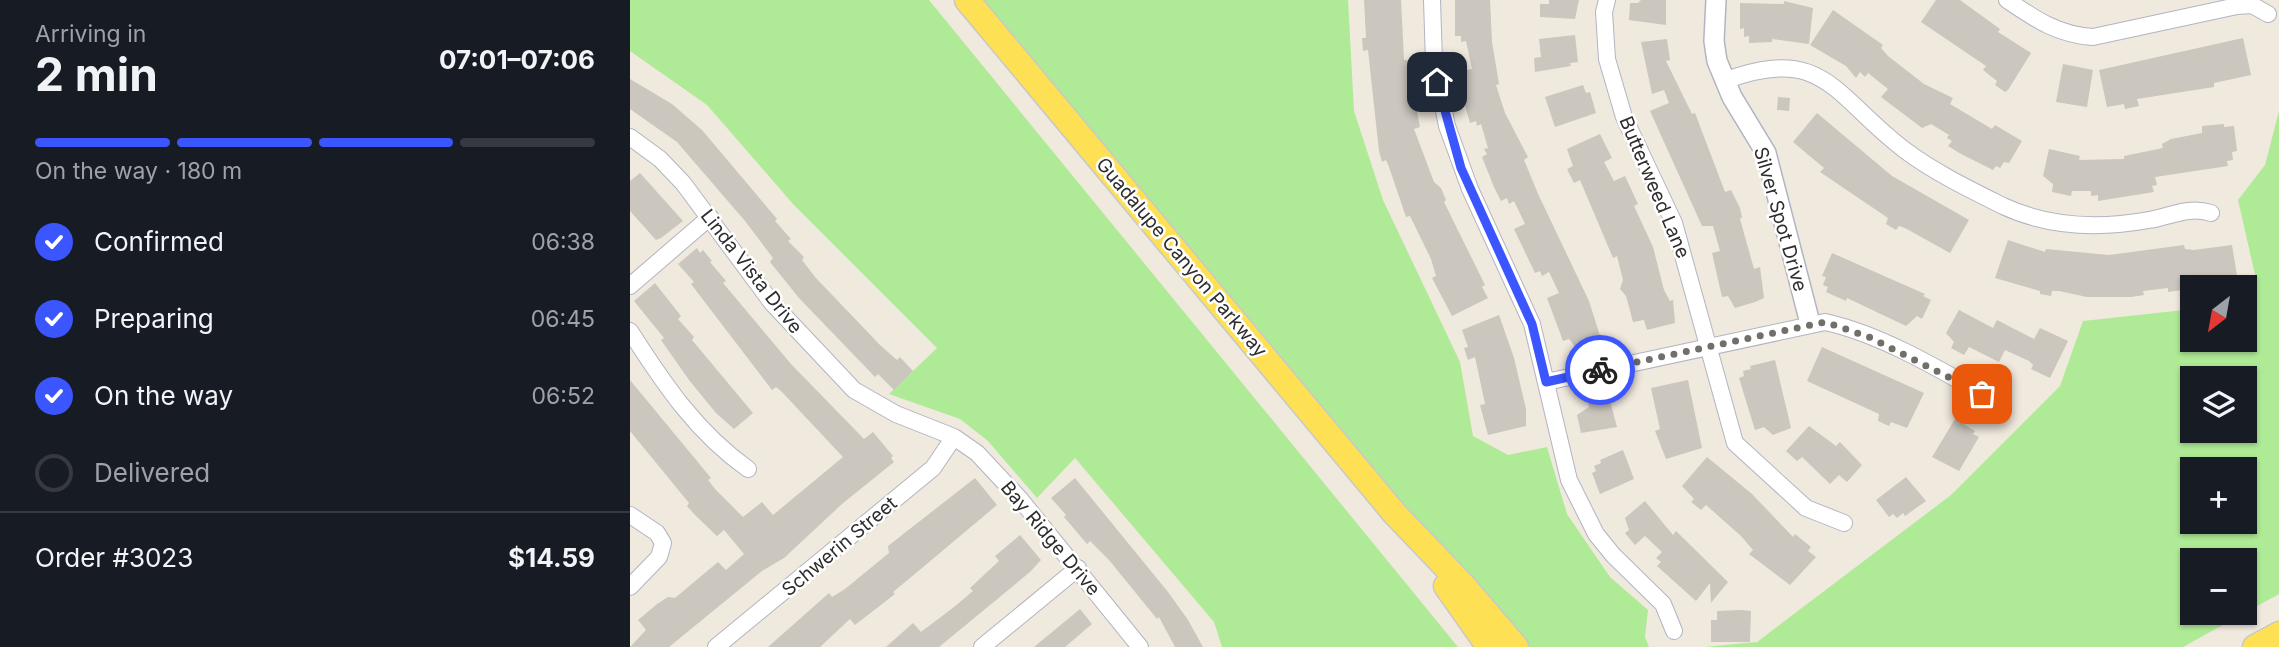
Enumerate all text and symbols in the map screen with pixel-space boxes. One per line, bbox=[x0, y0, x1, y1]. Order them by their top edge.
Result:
text: Arriving in bbox=[35, 20, 146, 48]
text: 07:01–07:06 bbox=[439, 44, 595, 75]
text: 2 min bbox=[35, 46, 158, 102]
pin bbox=[1407, 52, 1467, 112]
icon: home bbox=[1418, 63, 1456, 101]
street label: Butterweed Lane bbox=[1614, 113, 1695, 262]
street label: Silver Spot Drive bbox=[1749, 144, 1812, 294]
street label: Guadalupe Canyon Parkway bbox=[1091, 153, 1272, 362]
text: On the way · 180 m bbox=[35, 157, 242, 185]
street label: Linda Vista Drive bbox=[696, 205, 807, 338]
icon: check bbox=[35, 223, 73, 261]
text: Confirmed bbox=[94, 226, 224, 257]
text: 06:38 bbox=[531, 228, 595, 256]
north arrow bbox=[2180, 275, 2258, 352]
map controls bbox=[2180, 275, 2257, 625]
icon: check bbox=[35, 300, 73, 338]
text: Preparing bbox=[94, 303, 214, 334]
text: 06:45 bbox=[531, 305, 595, 333]
courier bbox=[1565, 335, 1635, 405]
icon: bike bbox=[1581, 351, 1619, 389]
pin bbox=[1952, 364, 2012, 424]
button: layers bbox=[2180, 366, 2257, 443]
icon: bag bbox=[1963, 375, 2001, 413]
icon: check bbox=[35, 377, 73, 415]
text: On the way bbox=[94, 380, 233, 411]
text: 06:52 bbox=[532, 382, 595, 410]
text: Delivered bbox=[94, 457, 210, 488]
button: + bbox=[2180, 457, 2257, 534]
street label: Bay Ridge Drive bbox=[996, 476, 1105, 600]
street label: Schwerin Street bbox=[777, 492, 901, 601]
text: Order #3023 bbox=[35, 542, 193, 573]
text: $14.59 bbox=[508, 542, 595, 573]
button: − bbox=[2180, 548, 2257, 625]

